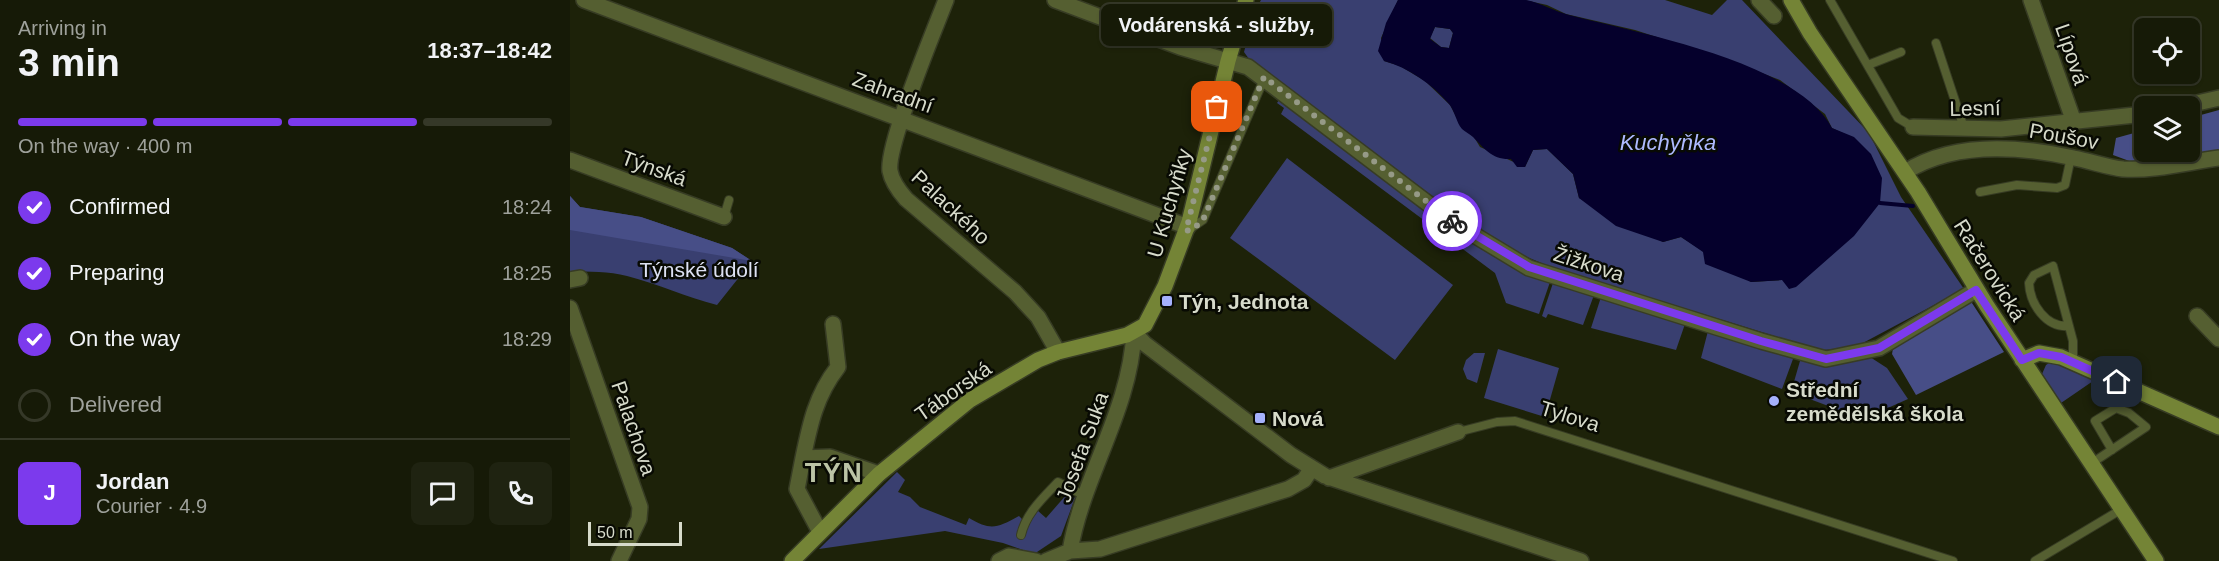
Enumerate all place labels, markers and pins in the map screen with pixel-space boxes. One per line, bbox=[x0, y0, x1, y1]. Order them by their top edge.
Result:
callout: Vodárenská - služby, bbox=[1102, 5, 1332, 47]
pin bbox=[1191, 81, 1242, 132]
place label: Týn, Jednota bbox=[1179, 290, 1309, 313]
marker: Týn, Jednota bbox=[1160, 294, 1174, 308]
pin bbox=[2091, 356, 2142, 407]
place label: Střední zemědělská škola bbox=[1786, 378, 1964, 425]
marker: Střední zemědělská škola bbox=[1767, 394, 1781, 408]
place label: Nová bbox=[1272, 407, 1324, 430]
marker: Nová bbox=[1253, 411, 1267, 425]

